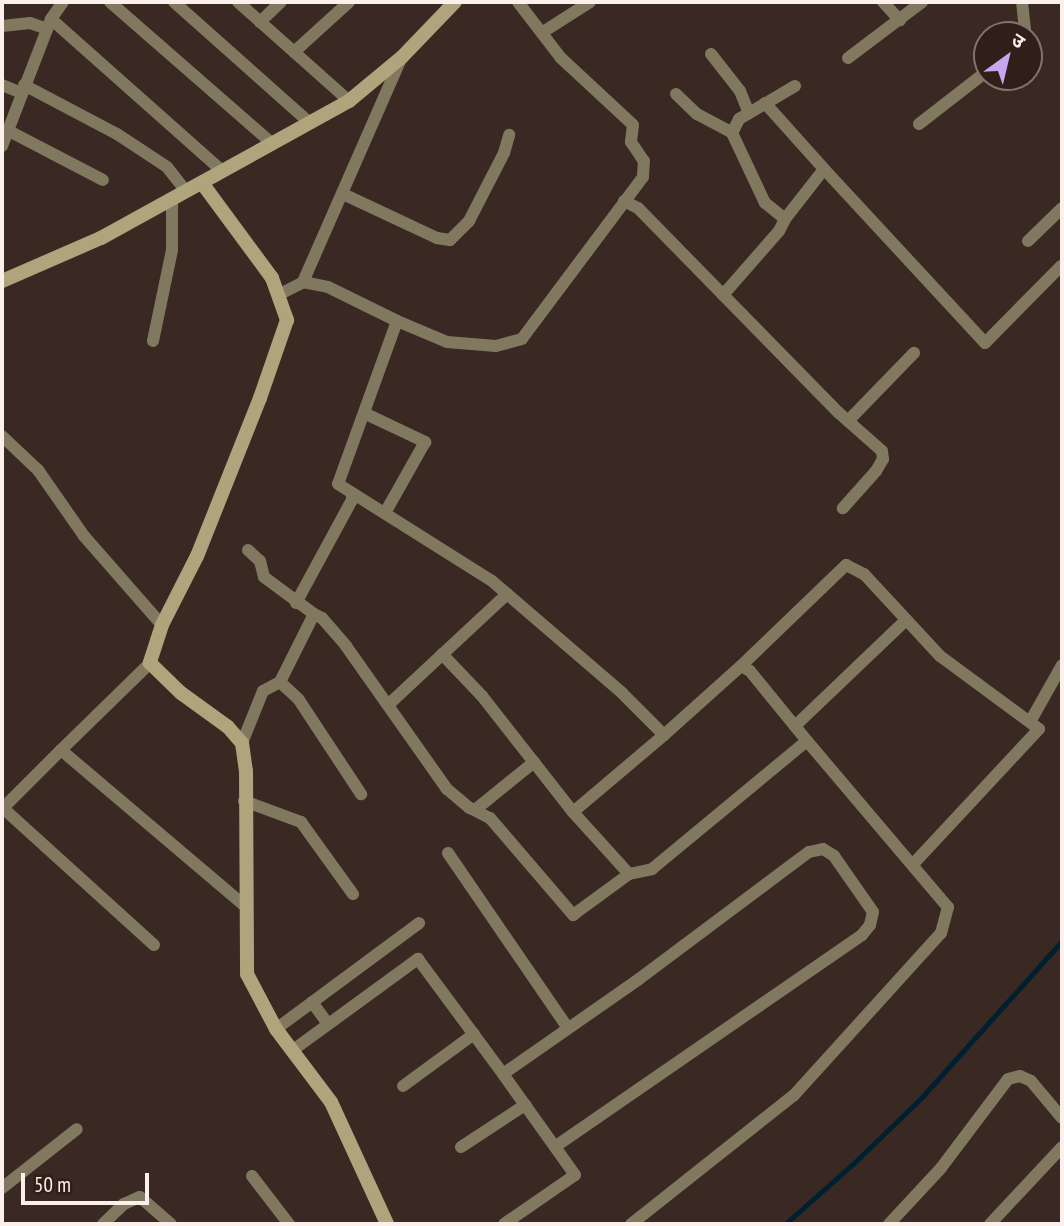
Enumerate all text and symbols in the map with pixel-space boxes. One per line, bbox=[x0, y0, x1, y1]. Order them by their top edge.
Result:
north arrow bbox=[973, 21, 1043, 91]
text: उ bbox=[1007, 27, 1030, 53]
scale bar bbox=[24, 1160, 152, 1204]
text: 50 m bbox=[34, 1171, 71, 1198]

